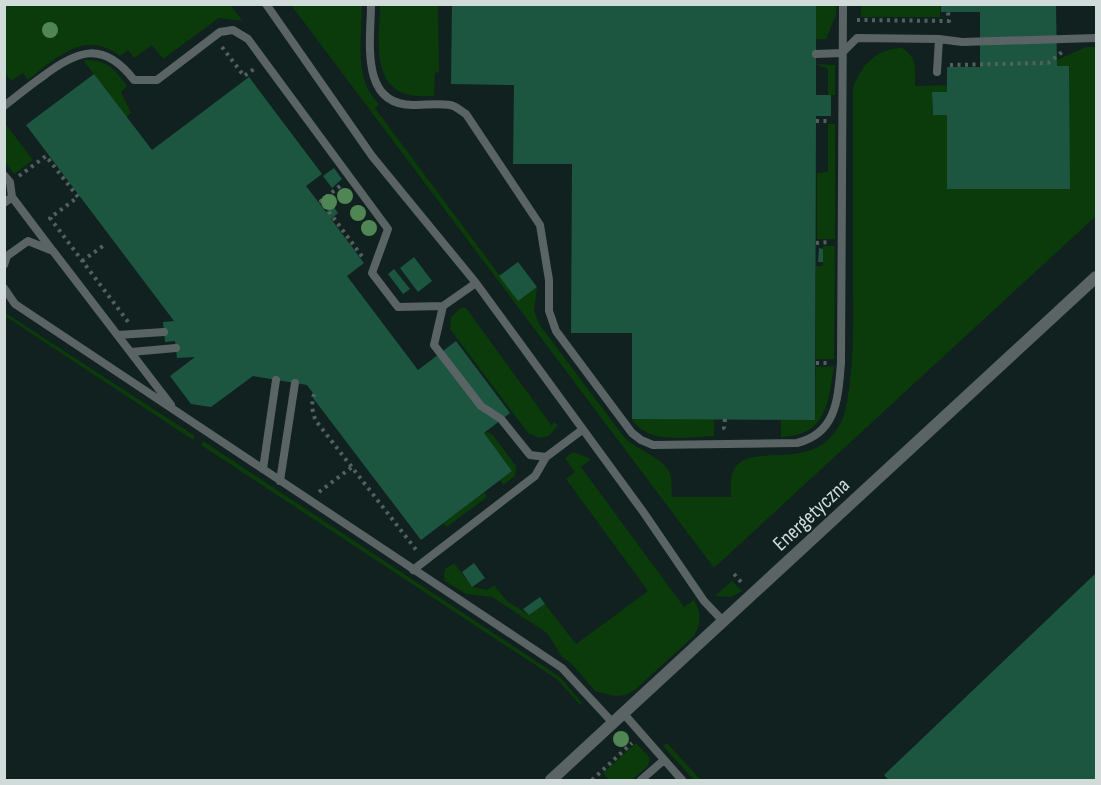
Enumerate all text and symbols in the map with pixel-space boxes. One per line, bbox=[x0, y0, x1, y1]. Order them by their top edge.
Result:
street label: Energetyczna bbox=[768, 473, 855, 556]

